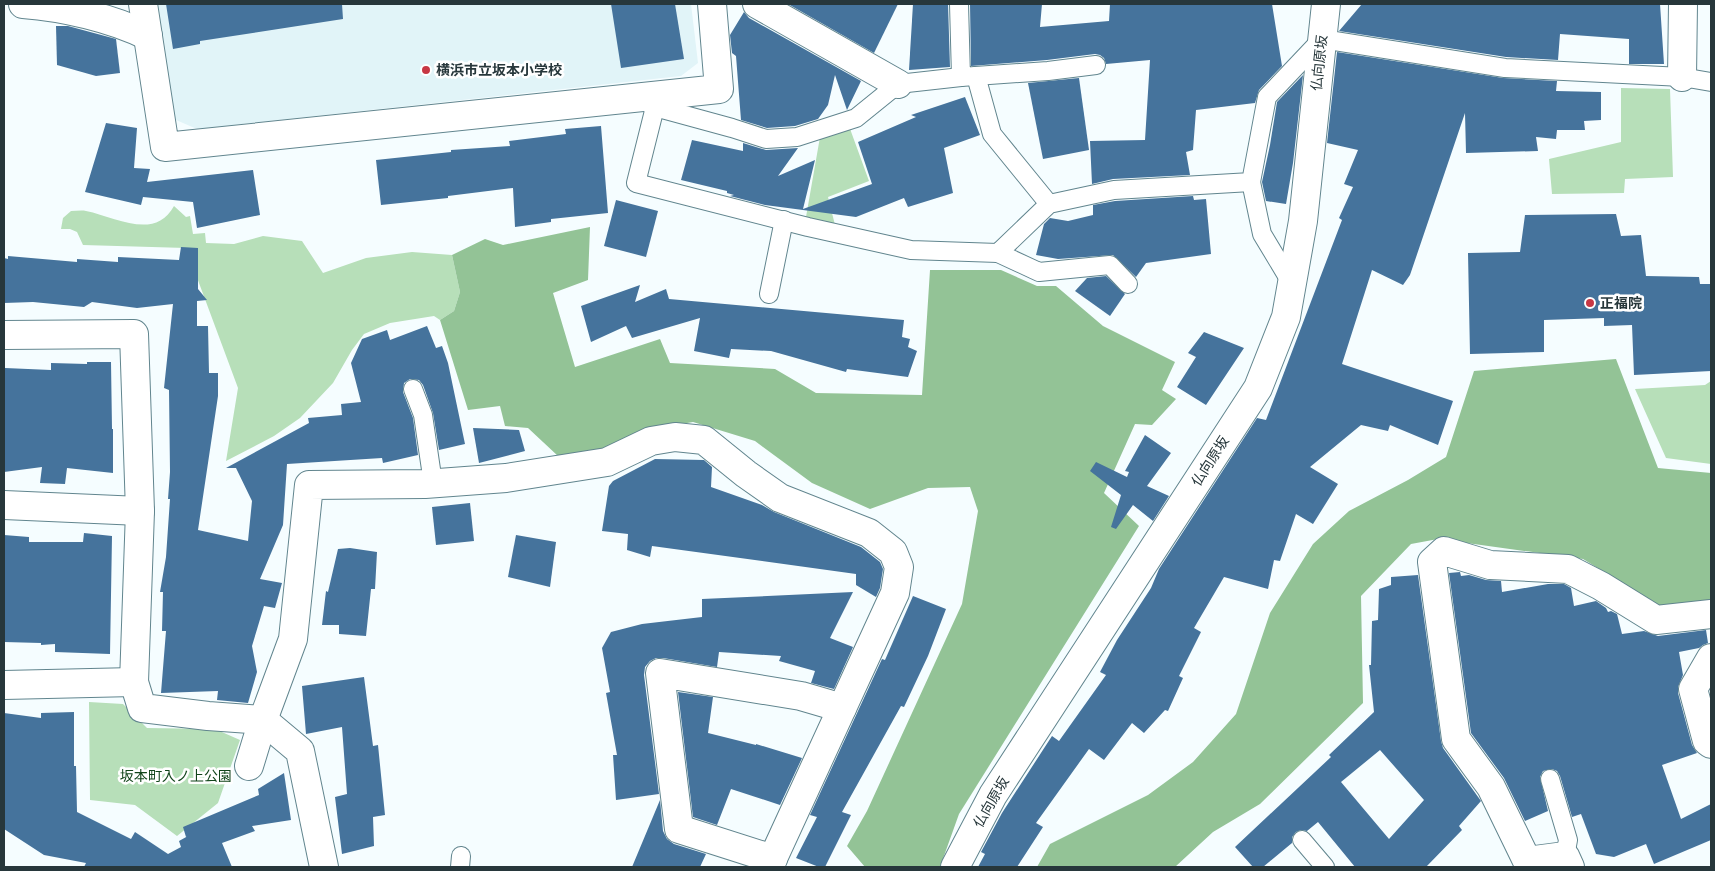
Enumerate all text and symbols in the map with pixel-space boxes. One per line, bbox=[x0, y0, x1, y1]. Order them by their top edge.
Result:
street label: 仏向原坂 bbox=[1308, 34, 1330, 92]
place label: 横浜市立坂本小学校 bbox=[436, 62, 562, 78]
marker: 横浜市立坂本小学校 bbox=[420, 64, 432, 76]
place label: 正福院 bbox=[1600, 295, 1642, 311]
marker: 正福院 bbox=[1584, 297, 1596, 309]
street label: 仏向原坂 bbox=[1188, 433, 1232, 489]
park label: 坂本町入ノ上公園 bbox=[120, 768, 232, 784]
street label: 仏向原坂 bbox=[970, 774, 1012, 830]

